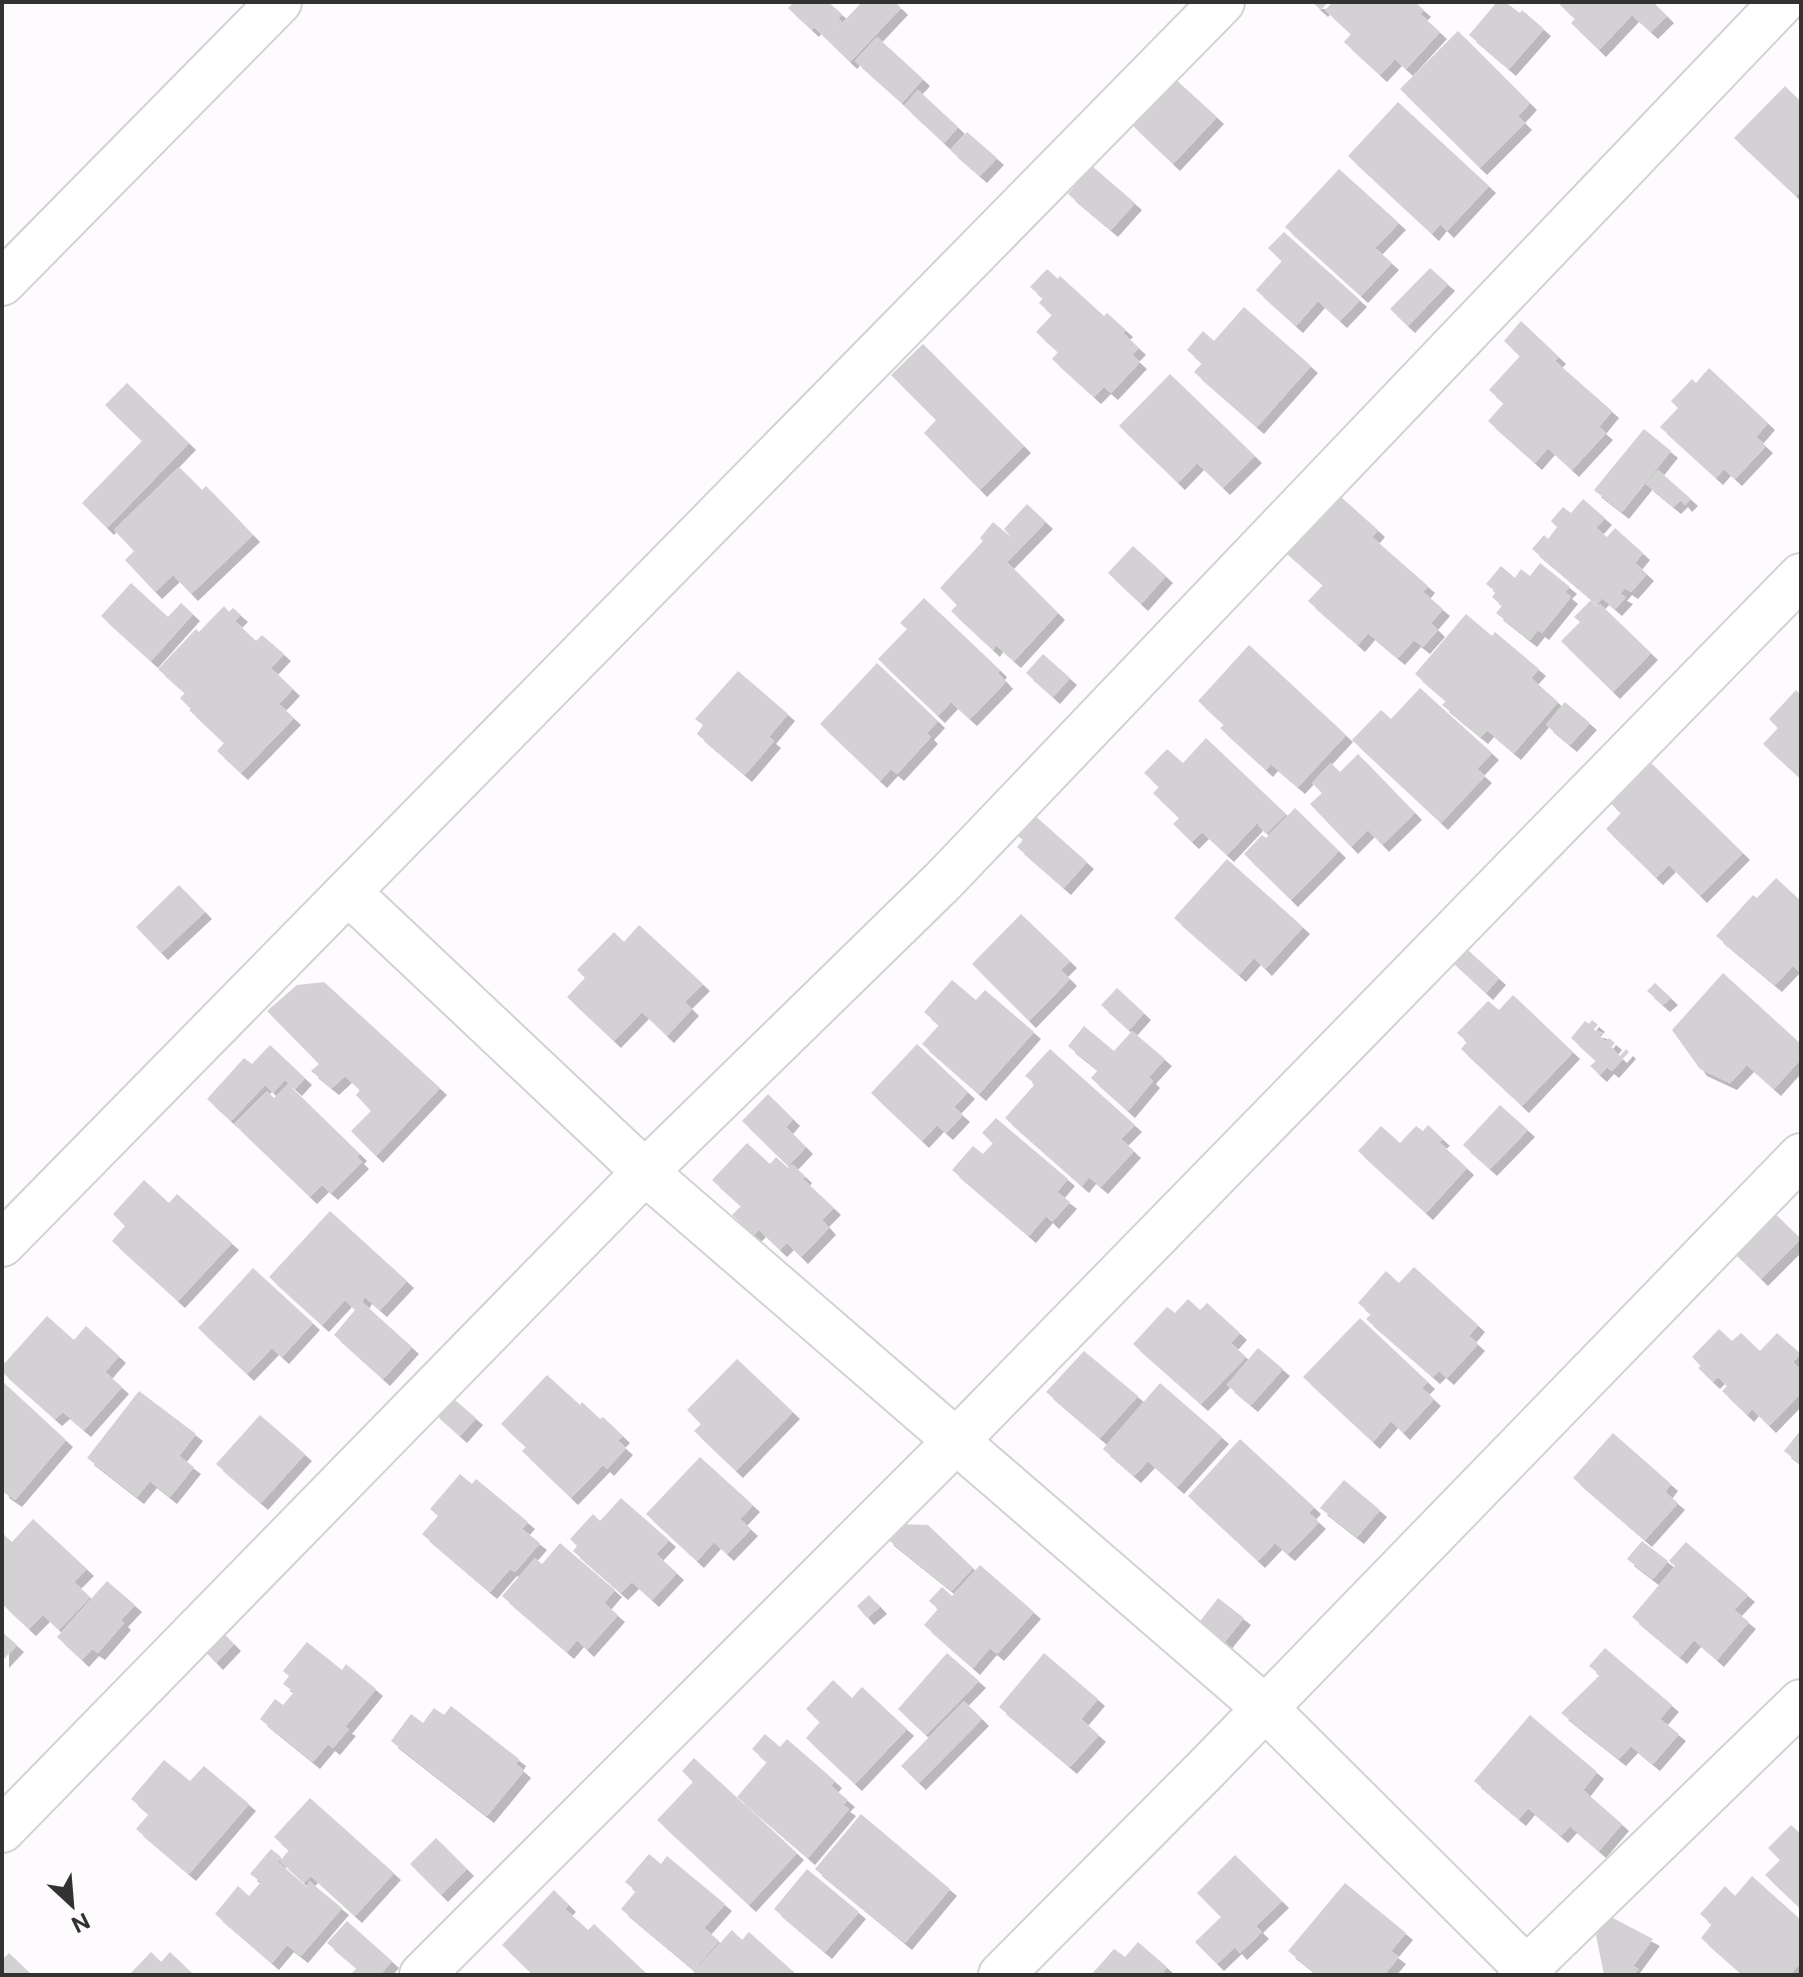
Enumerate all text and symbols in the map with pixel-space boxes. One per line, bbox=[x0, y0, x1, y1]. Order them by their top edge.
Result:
north arrow bbox=[32, 1865, 112, 1945]
text: N bbox=[67, 1908, 94, 1938]

